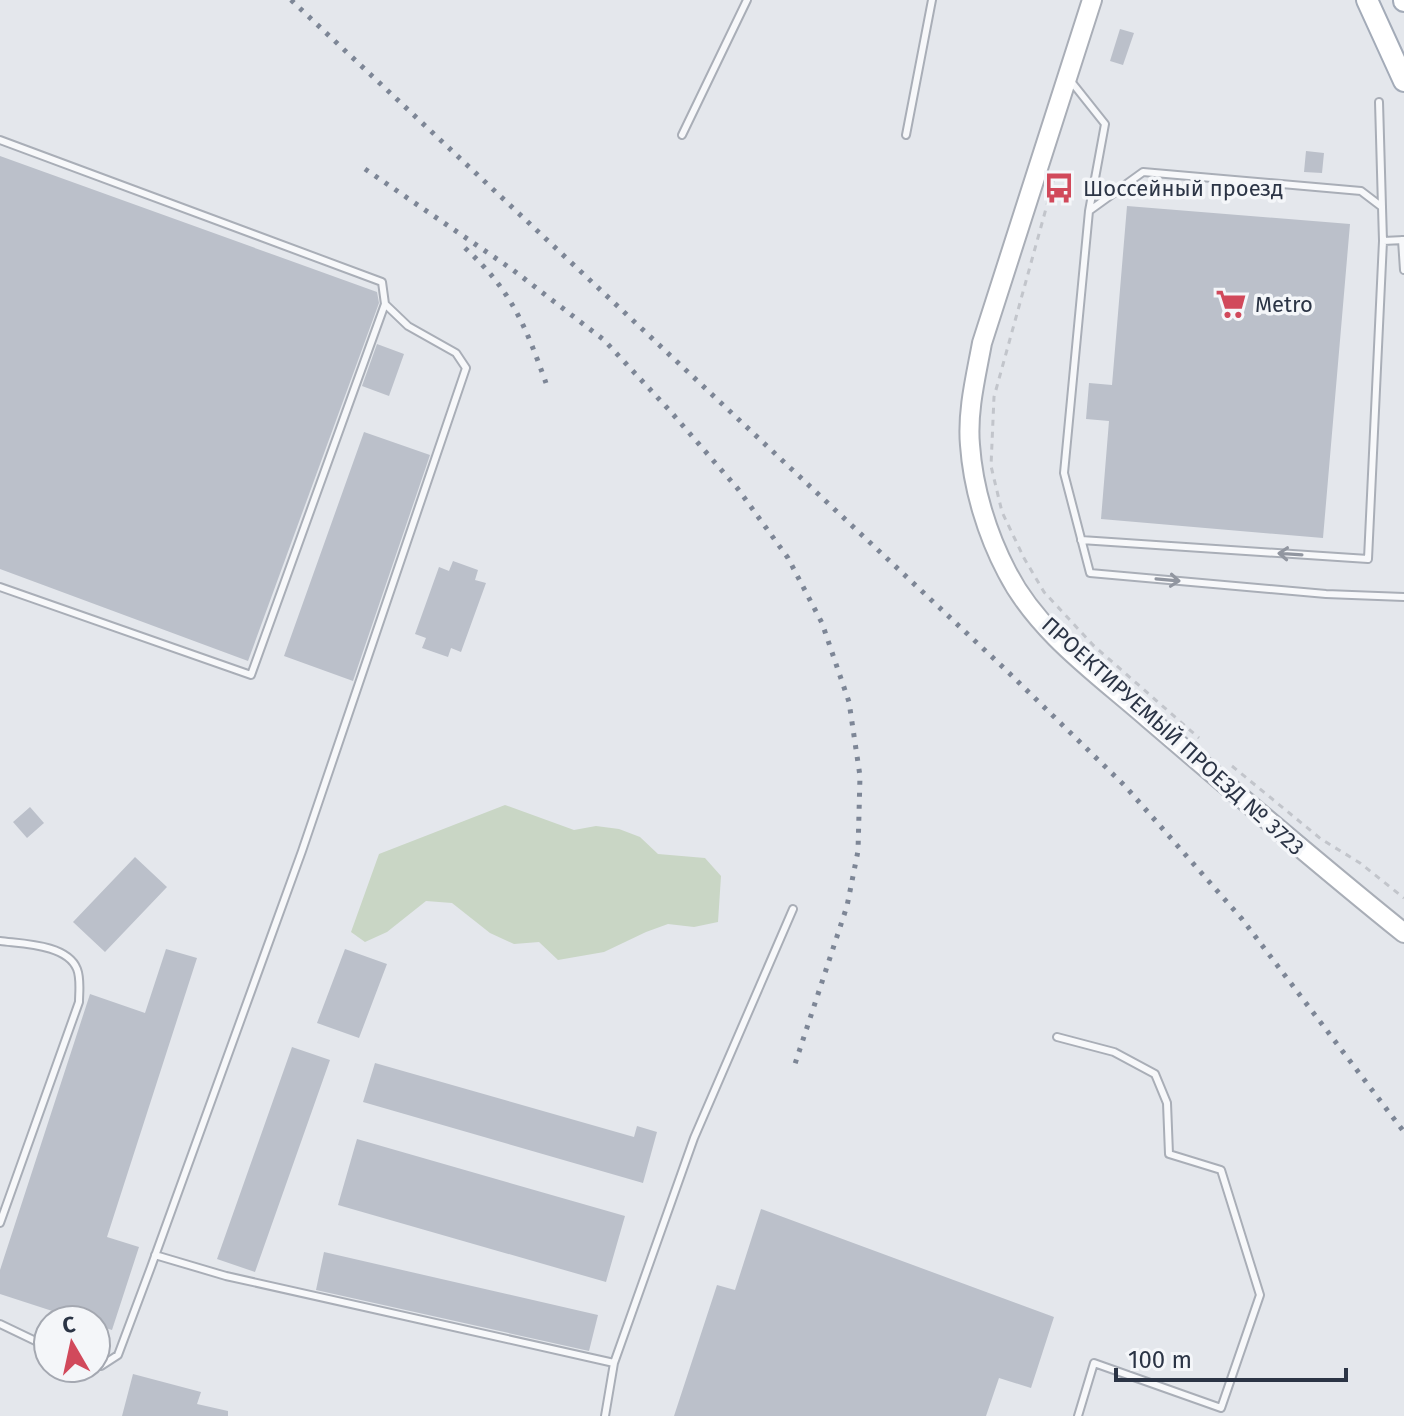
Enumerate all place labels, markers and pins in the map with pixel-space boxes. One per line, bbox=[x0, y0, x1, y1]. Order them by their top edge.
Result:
bus stop icon: Шоссейный проезд bbox=[1042, 171, 1076, 205]
place label: Шоссейный проезд bbox=[1083, 175, 1283, 202]
supermarket icon: Metro bbox=[1214, 287, 1248, 321]
place label: Metro bbox=[1255, 291, 1313, 318]

